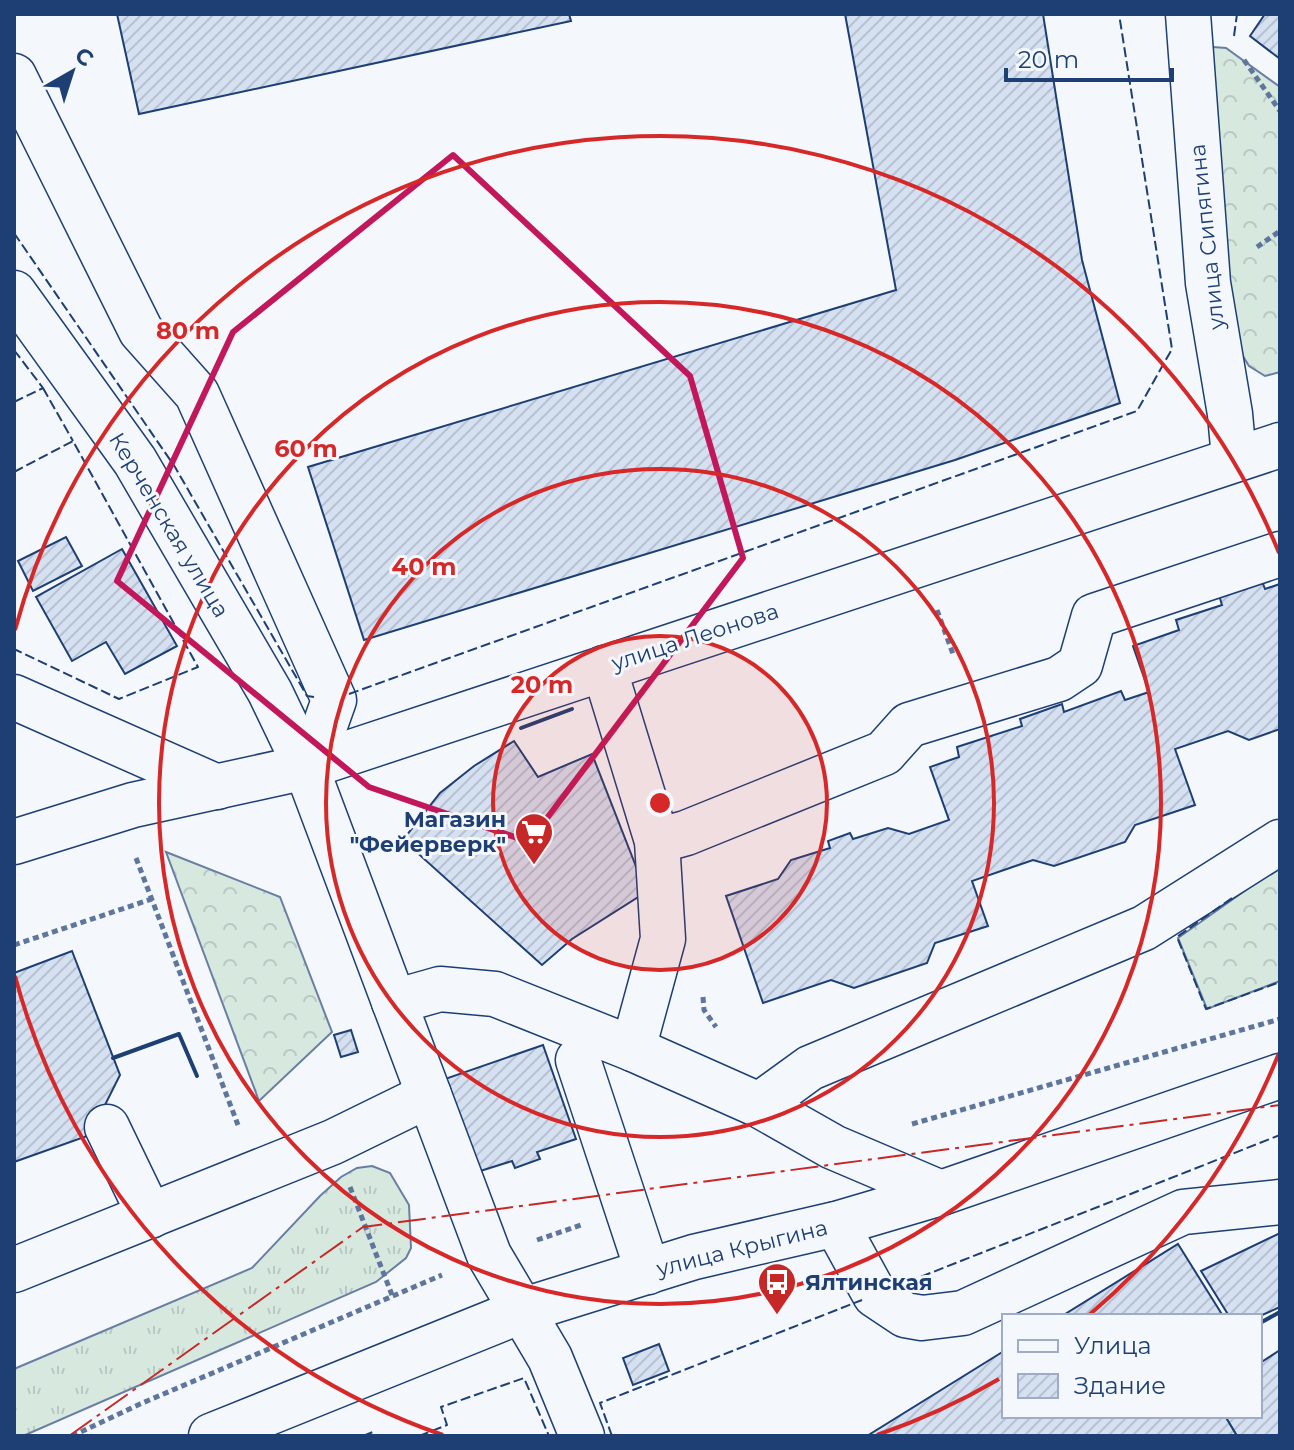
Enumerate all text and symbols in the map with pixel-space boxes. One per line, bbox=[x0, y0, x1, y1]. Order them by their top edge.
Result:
north arrow bbox=[32, 32, 112, 112]
scale bar bbox=[1006, 32, 1172, 82]
text: С bbox=[70, 41, 99, 72]
text: 20 m bbox=[1018, 45, 1079, 74]
street label: улица Сипягина bbox=[1184, 143, 1230, 332]
text: 80 m bbox=[156, 316, 220, 345]
street label: Керченская улица bbox=[103, 428, 235, 622]
text: 60 m bbox=[274, 434, 338, 463]
text: 40 m bbox=[392, 552, 456, 581]
street label: улица Леонова bbox=[607, 597, 782, 677]
text: 20 m bbox=[511, 670, 573, 699]
centre of rings bbox=[646, 789, 674, 817]
place label: Магазин "Фейерверк" bbox=[350, 806, 506, 858]
supermarket icon: Магазин "Фейерверк" bbox=[513, 811, 555, 866]
street label: улица Крыгина bbox=[653, 1214, 830, 1283]
bus stop icon: Ялтинская bbox=[756, 1261, 798, 1316]
place label: Ялтинская bbox=[805, 1269, 933, 1296]
legend bbox=[1002, 1314, 1262, 1418]
text: Улица bbox=[1074, 1331, 1152, 1360]
text: Здание bbox=[1074, 1371, 1166, 1400]

